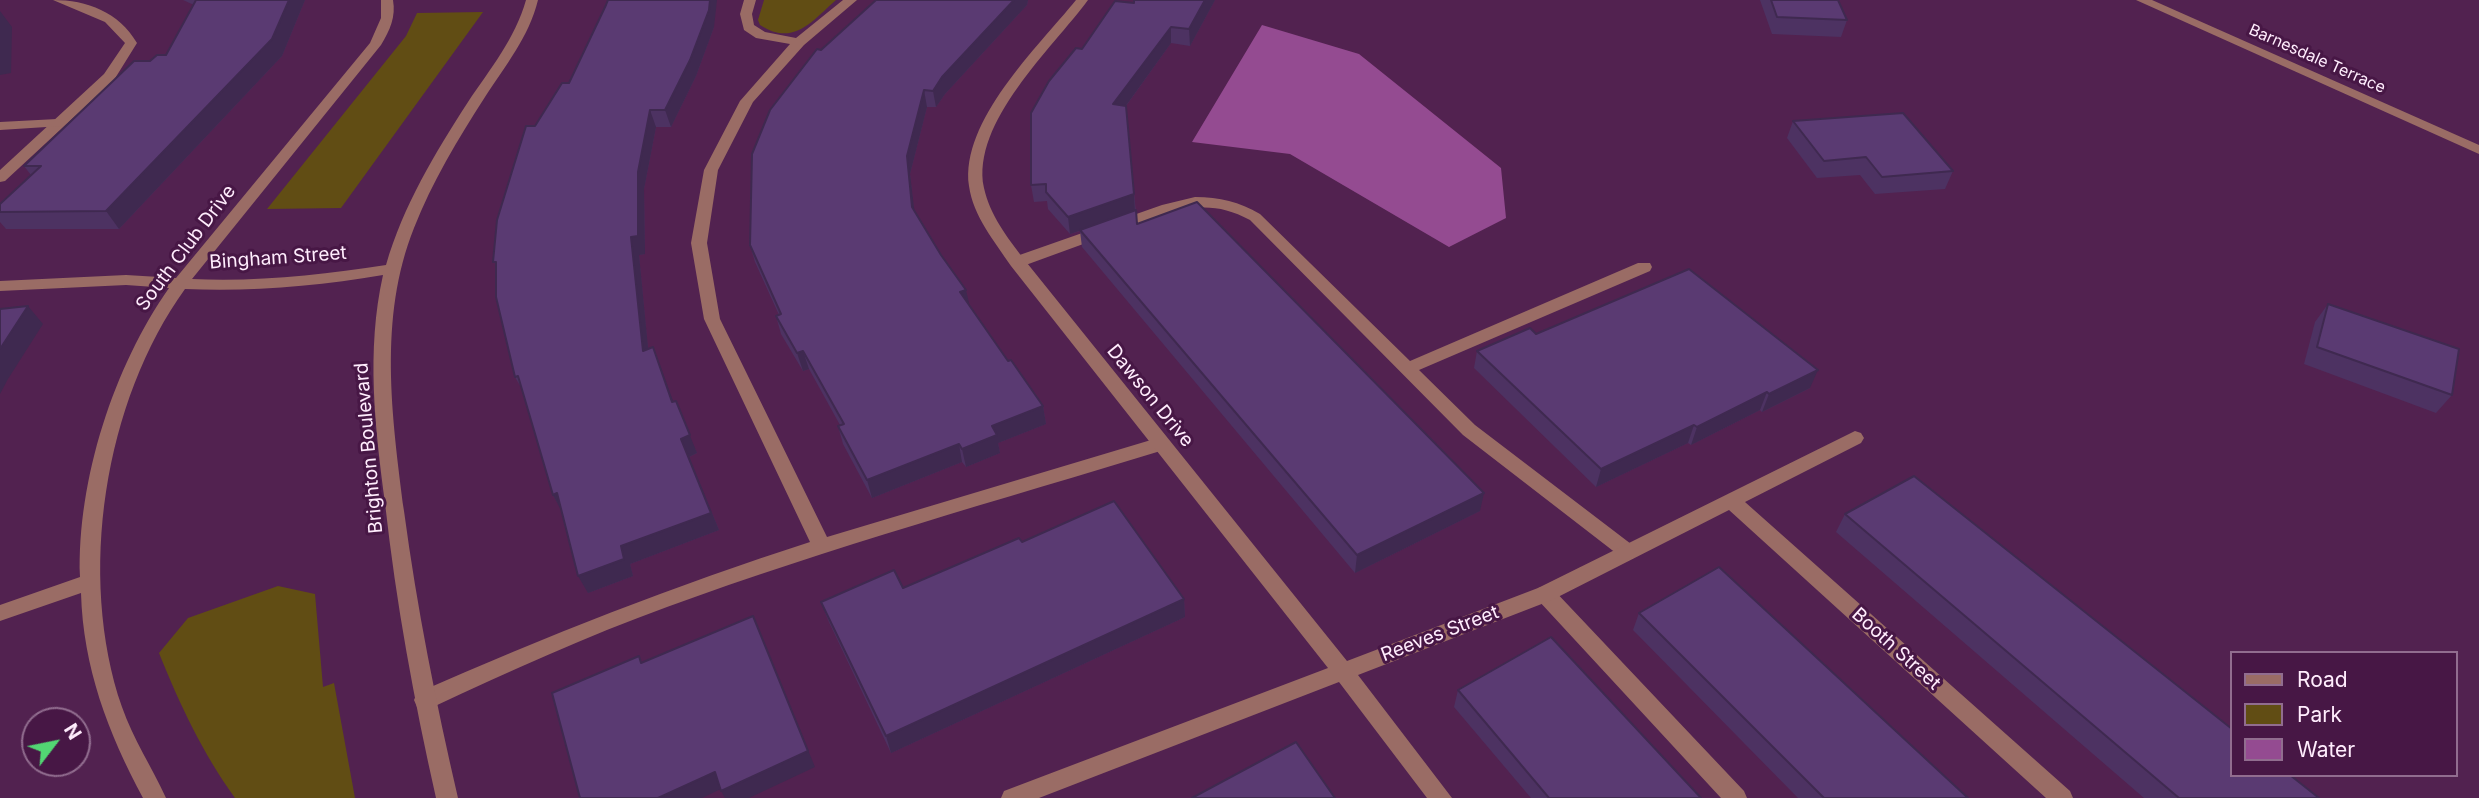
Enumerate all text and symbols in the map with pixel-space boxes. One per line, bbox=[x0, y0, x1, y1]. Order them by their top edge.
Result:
street label: Barnesdale Terrace bbox=[2246, 20, 2388, 98]
street label: South Club Drive bbox=[131, 181, 241, 315]
street label: Bingham Street bbox=[209, 242, 347, 274]
street label: Dawson Drive bbox=[1102, 340, 1198, 452]
street label: Brighton Boulevard bbox=[350, 362, 388, 534]
street label: Reeves Street bbox=[1378, 601, 1502, 667]
street label: Booth Street bbox=[1847, 603, 1945, 695]
legend bbox=[2230, 651, 2458, 777]
text: Road bbox=[2297, 667, 2348, 692]
text: Park bbox=[2297, 702, 2342, 727]
north arrow bbox=[21, 707, 91, 777]
text: N bbox=[59, 719, 86, 744]
text: Water bbox=[2297, 737, 2355, 762]

